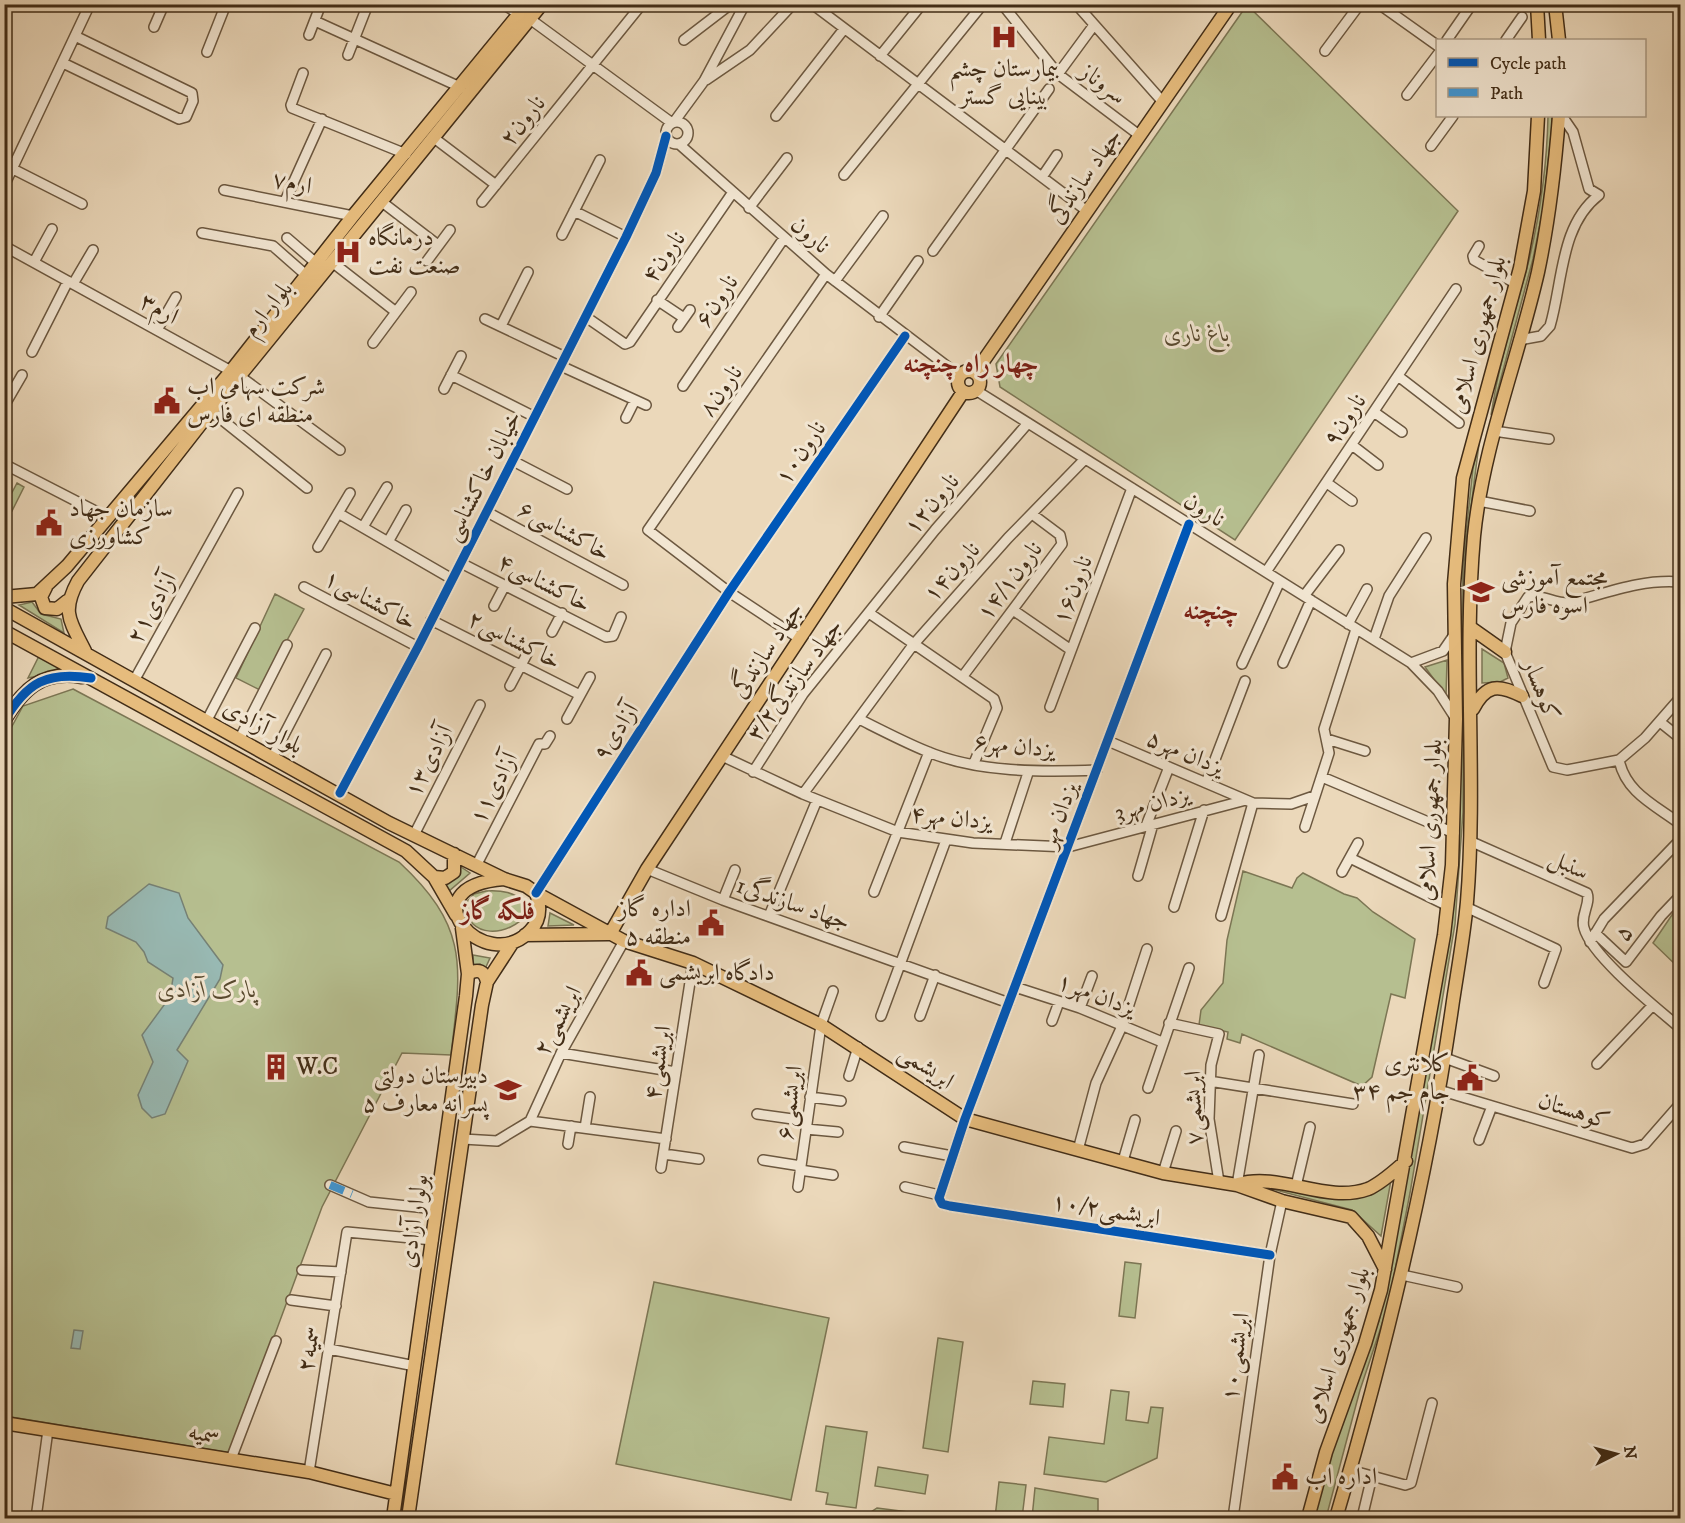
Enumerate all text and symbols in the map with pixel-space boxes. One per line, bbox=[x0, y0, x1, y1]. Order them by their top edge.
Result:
hospital icon: بیمارستان چشم بینایی گستر bbox=[989, 22, 1019, 52]
legend bbox=[1436, 39, 1646, 117]
text: Cycle path bbox=[1490, 53, 1567, 75]
place label: بیمارستان چشم بینایی گستر bbox=[949, 54, 1059, 112]
street label: سروناز bbox=[1072, 56, 1132, 111]
text: Path bbox=[1490, 83, 1524, 105]
street label: نارون۲ bbox=[493, 89, 553, 153]
street label: جهاد سازندگی bbox=[1038, 120, 1129, 230]
street label: ارم۷ bbox=[269, 164, 314, 206]
street label: نارون bbox=[784, 210, 836, 260]
place label: درمانگاه صنعت نفت bbox=[368, 222, 461, 281]
street label: نارون۴ bbox=[635, 225, 693, 289]
hospital icon: درمانگاه صنعت نفت bbox=[333, 237, 363, 267]
street label: بلوار جمهوری اسلامی bbox=[1442, 253, 1514, 417]
street label: نارون۶ bbox=[689, 269, 745, 333]
street label: بلوار ارم bbox=[236, 275, 304, 346]
street label: ارم۳ bbox=[132, 286, 184, 336]
park label: باغ ناری bbox=[1164, 319, 1231, 353]
district label: چهار راه چنچنه bbox=[903, 348, 1039, 381]
street label: نارون۸ bbox=[692, 359, 750, 423]
place label: شرکت سهامی اب منطقه ای فارس bbox=[187, 372, 325, 430]
public building icon: شرکت سهامی اب منطقه ای فارس bbox=[152, 386, 182, 416]
street label: نارون۹ bbox=[1317, 388, 1373, 452]
street label: خیابان خاکشناسی bbox=[437, 406, 530, 547]
street label: نارون۱۰ bbox=[769, 415, 833, 491]
street label: نارون۱۲ bbox=[898, 467, 966, 541]
street label: نارون bbox=[1178, 486, 1230, 534]
place label: سازمان جهاد کشاورزی bbox=[69, 494, 173, 552]
street label: خاکشناسی۶ bbox=[512, 494, 615, 569]
public building icon: سازمان جهاد کشاورزی bbox=[34, 508, 64, 538]
street label: ۱۴/۱نارون bbox=[970, 535, 1050, 627]
street label: نارون۱۴ bbox=[917, 536, 987, 608]
street label: خاکشناسی۴ bbox=[492, 547, 596, 620]
street label: نارون۱۶ bbox=[1046, 551, 1100, 629]
street label: خاکشناسی۱ bbox=[318, 563, 421, 638]
place label: مجتمع آموزشی اسوه فارس bbox=[1501, 563, 1608, 621]
street label: آزادی۲۱ bbox=[120, 565, 185, 649]
school or university icon: مجتمع آموزشی اسوه فارس bbox=[1466, 577, 1496, 607]
street label: جهاد سازندگی bbox=[721, 594, 810, 704]
district label: چنچنه bbox=[1183, 595, 1239, 628]
street label: خاکشناسی۲ bbox=[462, 604, 566, 677]
street label: ۳/۲جهاد سازندگی bbox=[737, 610, 850, 747]
street label: کوهسار bbox=[1515, 653, 1566, 725]
street label: بلوار آزادی bbox=[218, 693, 308, 761]
street label: آزادی۹ bbox=[586, 695, 647, 767]
street label: آزادی۱۳ bbox=[398, 717, 461, 802]
street label: یزدان مهر۵ bbox=[1142, 723, 1231, 784]
street label: یزدان مهر۶ bbox=[972, 727, 1059, 765]
street label: بلوار جمهوری اسلامی bbox=[1411, 738, 1449, 902]
street label: آزادی۱۱ bbox=[463, 744, 526, 829]
street label: یزدان مهر bbox=[1032, 776, 1086, 855]
street label: 3یزدان مهر bbox=[1111, 779, 1195, 828]
street label: یزدان مهر۴ bbox=[909, 799, 996, 837]
street label: سنبل bbox=[1544, 843, 1594, 888]
street label: 1جهاد سازندگی bbox=[732, 867, 855, 937]
place label: اداره گاز منطقه ۵ bbox=[616, 893, 691, 952]
district label: فلکه گاز bbox=[458, 894, 535, 928]
public building icon: اداره گاز منطقه ۵ bbox=[696, 908, 726, 938]
street label: ۵ bbox=[1608, 918, 1640, 948]
place label: دادگاه ابریشمی bbox=[659, 957, 775, 989]
public building icon: دادگاه ابریشمی bbox=[624, 958, 654, 988]
street label: یزدان مهر۱ bbox=[1053, 966, 1142, 1025]
park label: پارک آزادی bbox=[157, 975, 259, 1006]
street label: ابریشمی۲ bbox=[527, 981, 590, 1062]
street label: ابریشمی۴ bbox=[637, 1024, 680, 1102]
street label: ابریشمی bbox=[892, 1038, 960, 1097]
place label: کلانتری ۳۴ جام جم bbox=[1352, 1049, 1450, 1113]
building icon: W.C bbox=[261, 1052, 291, 1082]
place label: W.C bbox=[295, 1052, 338, 1082]
place label: دبیرستان دولتی پسرانه معارف ۵ bbox=[363, 1061, 490, 1121]
public building icon: کلانتری ۳۴ جام جم bbox=[1455, 1063, 1485, 1093]
street label: ابریشمی۶ bbox=[770, 1064, 811, 1142]
street label: ابریشمی۷ bbox=[1178, 1070, 1211, 1146]
school or university icon: دبیرستان دولتی پسرانه معارف ۵ bbox=[493, 1075, 523, 1105]
street label: کوهستان bbox=[1534, 1085, 1614, 1137]
street label: بولوار آزادی bbox=[393, 1172, 435, 1270]
street label: ۱۰/۲ابریشمی bbox=[1049, 1187, 1162, 1234]
street label: بلوار جمهوری اسلامی bbox=[1299, 1263, 1377, 1427]
street label: ابریشمی۱۰ bbox=[1215, 1311, 1258, 1403]
street label: ۲سمیه bbox=[291, 1324, 327, 1374]
street label: سمیه bbox=[186, 1417, 222, 1451]
north arrow bbox=[1586, 1424, 1646, 1484]
text: N bbox=[1619, 1445, 1641, 1460]
public building icon: اداره اب bbox=[1270, 1462, 1300, 1492]
place label: اداره اب bbox=[1305, 1462, 1377, 1492]

